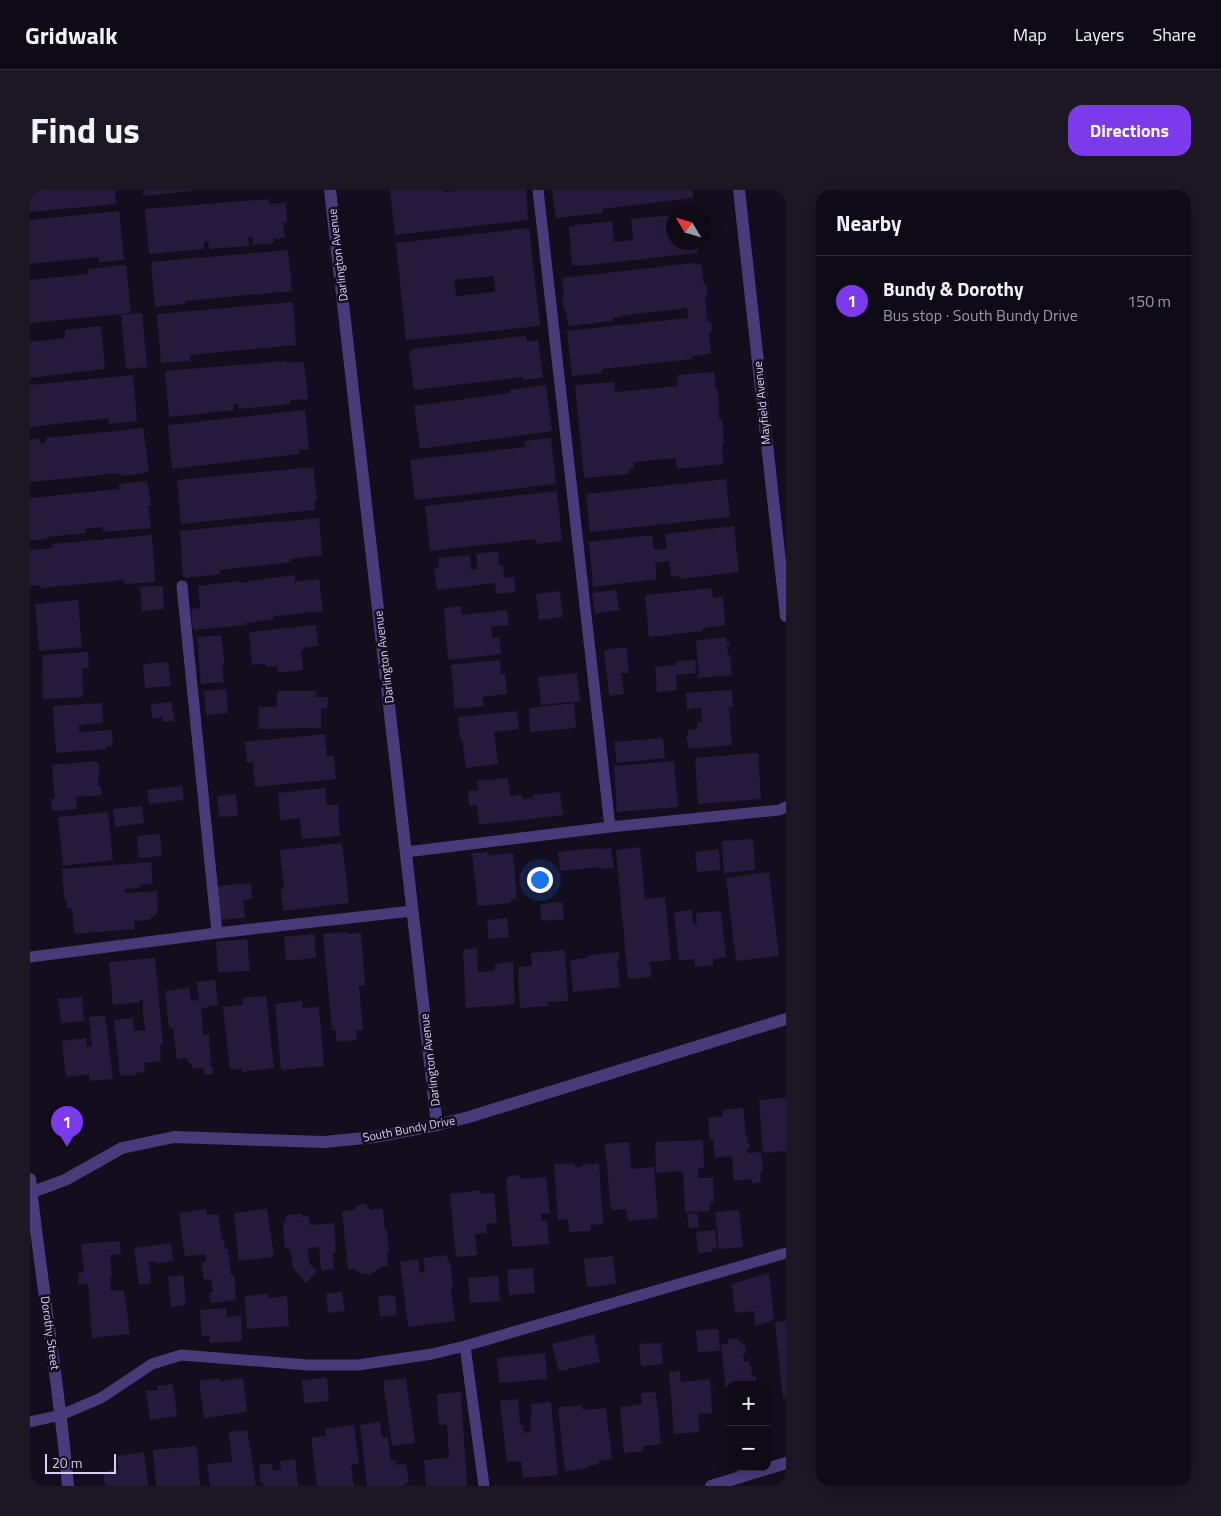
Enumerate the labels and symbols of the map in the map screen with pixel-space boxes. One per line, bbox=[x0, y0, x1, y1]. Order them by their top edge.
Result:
north arrow bbox=[666, 205, 711, 250]
street label: Darlington Avenue bbox=[322, 208, 353, 302]
street label: Mayfield Avenue bbox=[748, 360, 775, 446]
street label: Darlington Avenue bbox=[368, 610, 399, 704]
your location bbox=[527, 867, 553, 893]
street label: Darlington Avenue bbox=[414, 1013, 445, 1107]
pin: 1 bbox=[51, 1106, 83, 1147]
street label: South Bundy Drive bbox=[361, 1110, 457, 1147]
street label: Dorothy Street bbox=[36, 1295, 65, 1372]
scale bar bbox=[45, 1451, 116, 1474]

